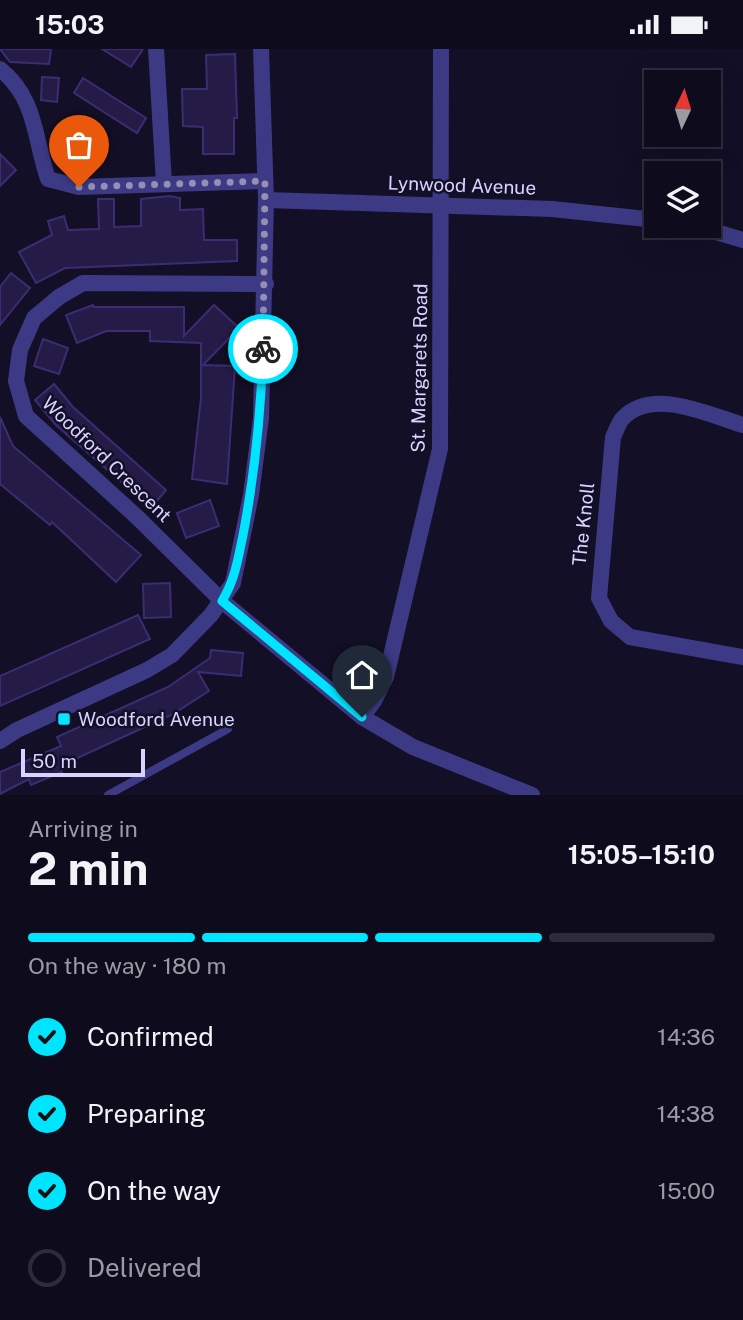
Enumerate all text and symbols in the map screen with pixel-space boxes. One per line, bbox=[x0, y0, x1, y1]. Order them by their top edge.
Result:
text: 15:03 bbox=[35, 9, 105, 40]
north arrow bbox=[644, 70, 721, 147]
map controls bbox=[644, 70, 721, 238]
pin bbox=[49, 115, 109, 187]
icon: bag bbox=[60, 126, 98, 164]
button: layers bbox=[644, 161, 721, 238]
street label: Lynwood Avenue bbox=[387, 171, 537, 199]
street label: St. Margarets Road bbox=[407, 283, 431, 453]
courier bbox=[228, 314, 298, 384]
icon: bike bbox=[244, 330, 282, 368]
street label: Woodford Crescent bbox=[38, 392, 176, 526]
street label: The Knoll bbox=[568, 481, 598, 567]
pin bbox=[332, 645, 392, 717]
icon: home bbox=[343, 656, 381, 694]
place label: Woodford Avenue bbox=[78, 708, 235, 730]
marker: Woodford Avenue bbox=[56, 711, 72, 727]
scale bar bbox=[21, 746, 145, 778]
text: 50 m bbox=[32, 750, 77, 772]
text: Arriving in bbox=[28, 815, 138, 842]
text: 15:05–15:10 bbox=[568, 839, 715, 870]
text: 2 min bbox=[28, 841, 148, 895]
text: On the way · 180 m bbox=[28, 952, 226, 979]
icon: check bbox=[28, 1018, 66, 1056]
text: Confirmed bbox=[87, 1021, 214, 1052]
text: 14:36 bbox=[657, 1023, 715, 1050]
icon: check bbox=[28, 1095, 66, 1133]
text: Preparing bbox=[87, 1098, 206, 1129]
text: 14:38 bbox=[657, 1100, 715, 1127]
icon: check bbox=[28, 1172, 66, 1210]
text: On the way bbox=[87, 1175, 221, 1206]
text: 15:00 bbox=[658, 1177, 715, 1204]
text: Delivered bbox=[87, 1252, 202, 1283]

